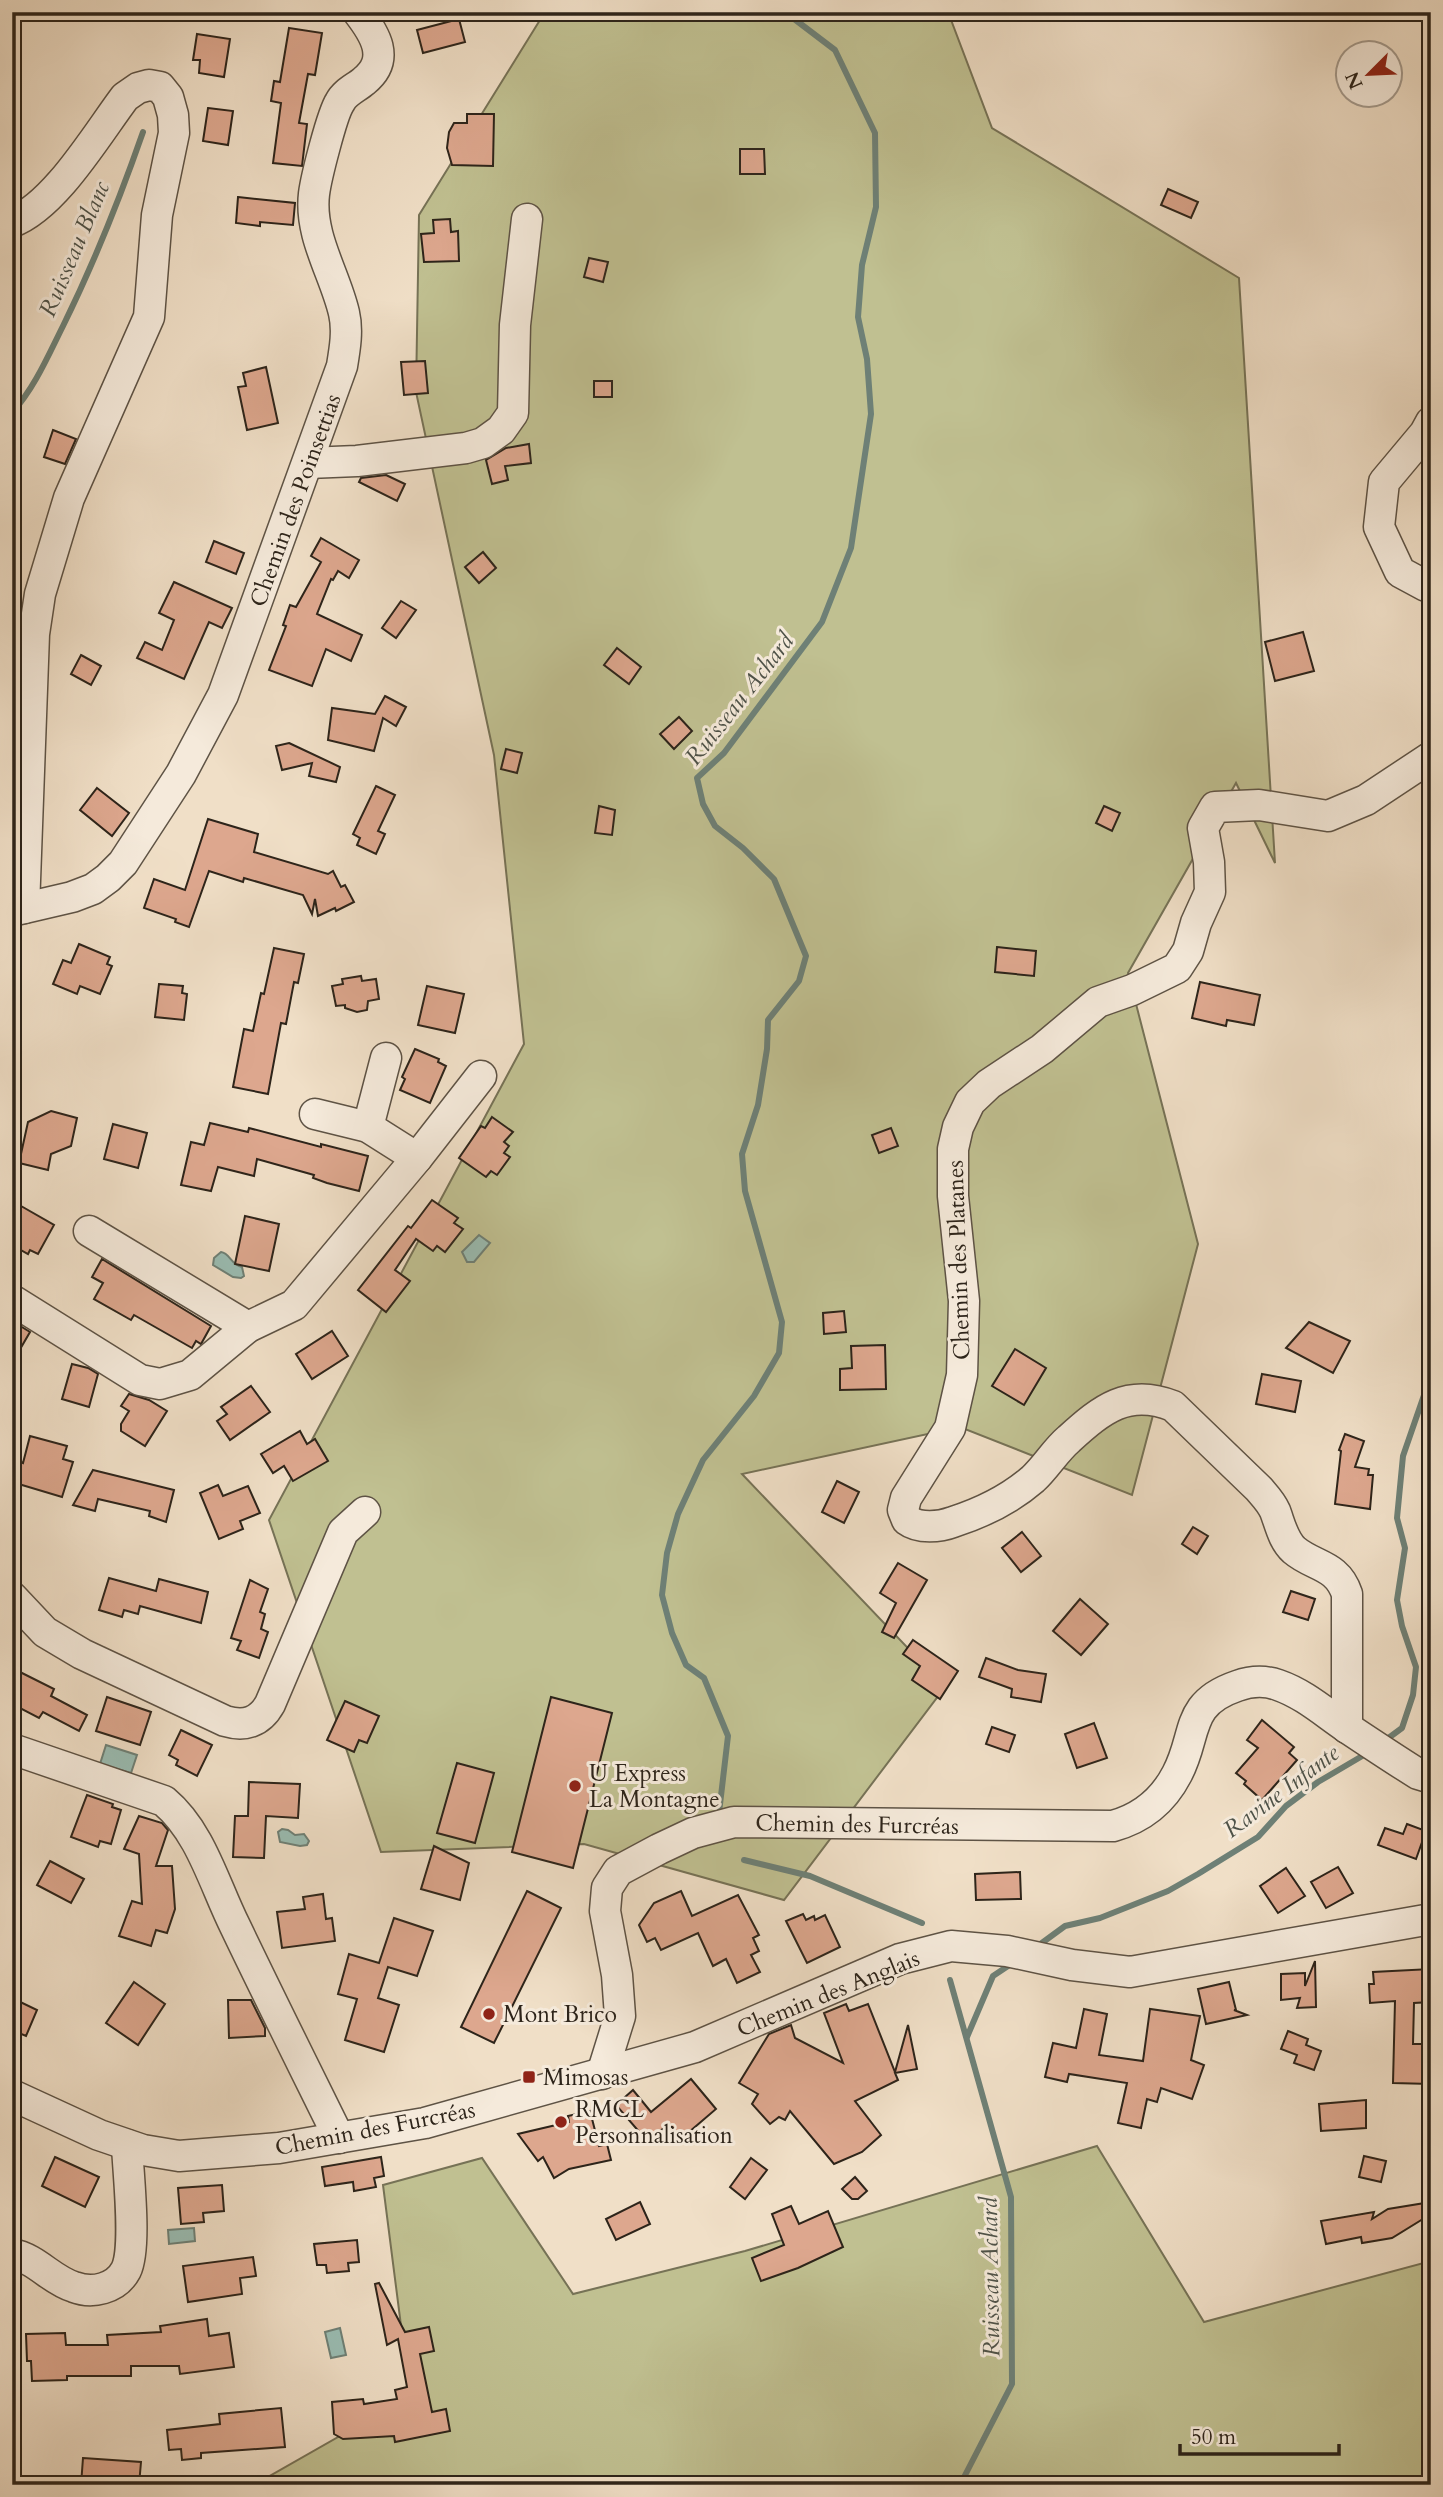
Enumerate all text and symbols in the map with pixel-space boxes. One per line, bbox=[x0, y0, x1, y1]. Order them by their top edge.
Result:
north arrow bbox=[1334, 38, 1404, 108]
text: N bbox=[1339, 67, 1370, 93]
water label: Ruisseau Blanc bbox=[31, 176, 118, 322]
street label: Chemin des Poinsettias bbox=[242, 389, 348, 611]
water label: Ruisseau Achard bbox=[677, 625, 802, 772]
street label: Chemin des Platanes bbox=[940, 1159, 977, 1361]
water label: Ravine Infante bbox=[1217, 1737, 1347, 1846]
place label: U Express La Montagne bbox=[589, 1758, 720, 1815]
marker: U Express La Montagne bbox=[567, 1778, 583, 1794]
street label: Chemin des Furcréas bbox=[755, 1807, 959, 1842]
street label: Chemin des Anglais bbox=[732, 1943, 924, 2044]
place label: Mont Brico bbox=[503, 1999, 617, 2030]
marker: Mont Brico bbox=[481, 2006, 497, 2022]
place label: Mimosas bbox=[543, 2062, 628, 2093]
marker: Mimosas bbox=[521, 2069, 537, 2085]
street label: Chemin des Furcréas bbox=[272, 2094, 478, 2163]
place label: RMCL Personnalisation bbox=[575, 2094, 733, 2151]
marker: RMCL Personnalisation bbox=[553, 2114, 569, 2130]
water label: Ruisseau Achard bbox=[973, 2195, 1008, 2357]
scale bar bbox=[1180, 2413, 1340, 2457]
text: 50 m bbox=[1191, 2423, 1236, 2452]

